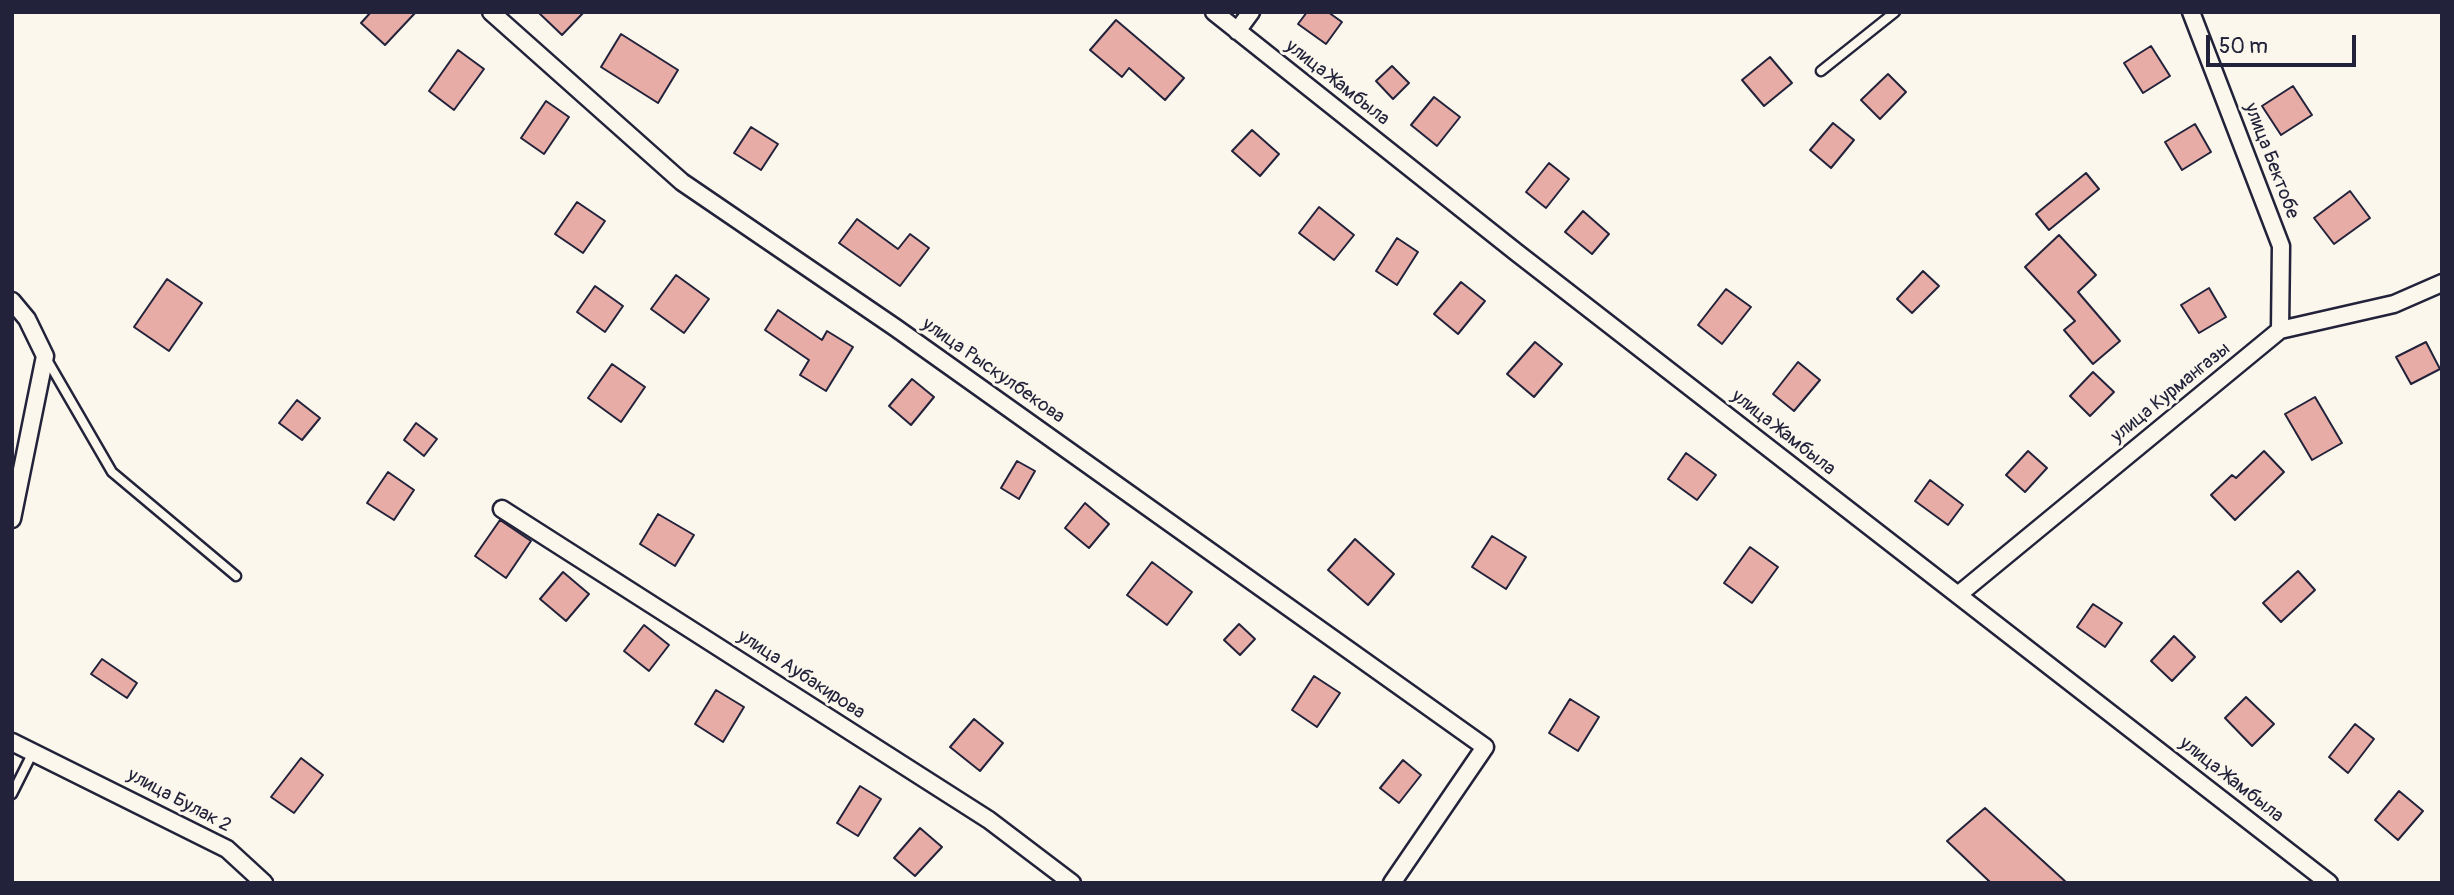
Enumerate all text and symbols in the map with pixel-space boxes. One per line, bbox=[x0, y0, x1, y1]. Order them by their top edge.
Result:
scale bar bbox=[2209, 21, 2360, 65]
text: 50 m bbox=[2219, 33, 2268, 60]
street label: улица Жамбыла bbox=[1280, 35, 1394, 131]
street label: улица Бектобе bbox=[2238, 100, 2304, 222]
street label: улица Рыскулбекова bbox=[917, 313, 1069, 429]
street label: улица Курмангазы bbox=[2107, 338, 2235, 448]
street label: улица Жамбыла bbox=[1726, 385, 1840, 481]
street label: улица Аубакирова bbox=[733, 625, 869, 725]
street label: улица Жамбыла bbox=[2174, 732, 2288, 828]
street label: улица Булак 2 bbox=[123, 764, 235, 838]

